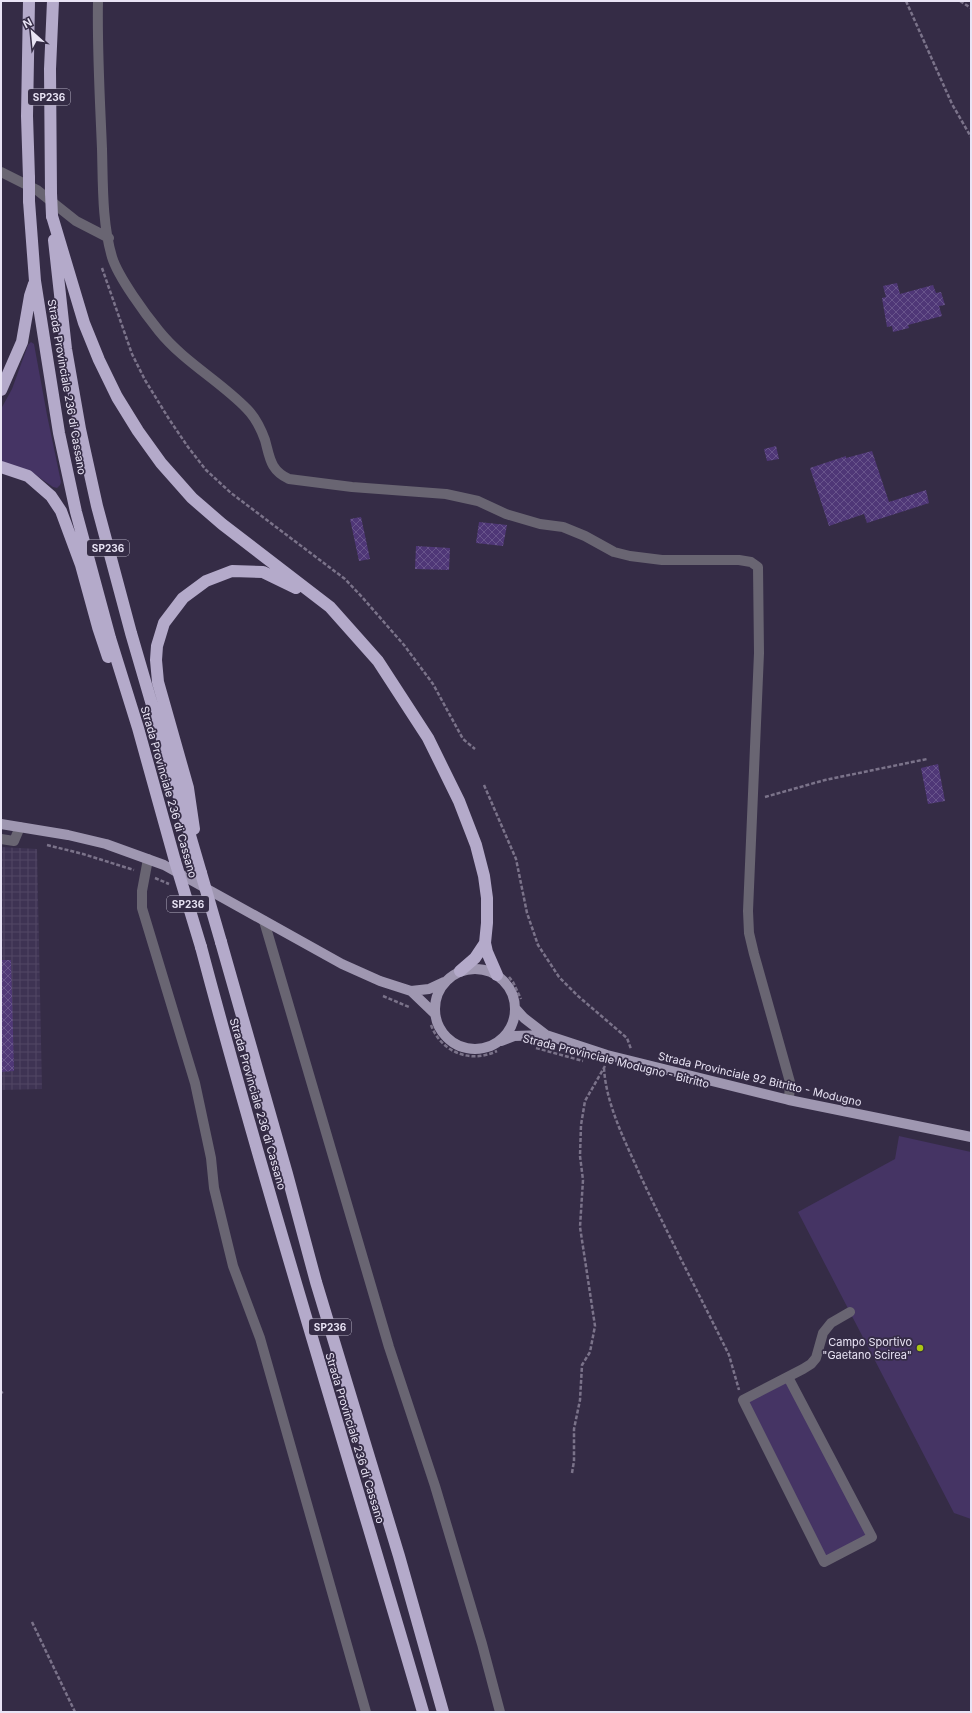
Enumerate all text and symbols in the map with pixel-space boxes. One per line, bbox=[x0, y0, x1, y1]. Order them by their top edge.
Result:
north arrow bbox=[12, 12, 52, 52]
text: N bbox=[21, 15, 34, 31]
road number: SP236 bbox=[28, 89, 70, 105]
street label: Strada Provinciale 236 di Cassano bbox=[45, 298, 89, 476]
road number: SP236 bbox=[87, 540, 129, 556]
street label: Strada Provinciale 236 di Cassano bbox=[138, 705, 200, 880]
road number: SP236 bbox=[167, 896, 209, 912]
street label: Strada Provinciale 236 di Cassano bbox=[227, 1017, 289, 1192]
street label: Strada Provinciale Modugno - Bitritto bbox=[521, 1031, 711, 1091]
street label: Strada Provinciale 92 Bitritto - Modugno bbox=[657, 1049, 863, 1109]
road number: SP236 bbox=[309, 1319, 351, 1335]
place label: Campo Sportivo "Gaetano Scirea" bbox=[822, 1335, 912, 1362]
marker: Campo Sportivo "Gaetano Scirea" bbox=[915, 1343, 925, 1353]
street label: Strada Provinciale 236 di Cassano bbox=[322, 1351, 388, 1526]

